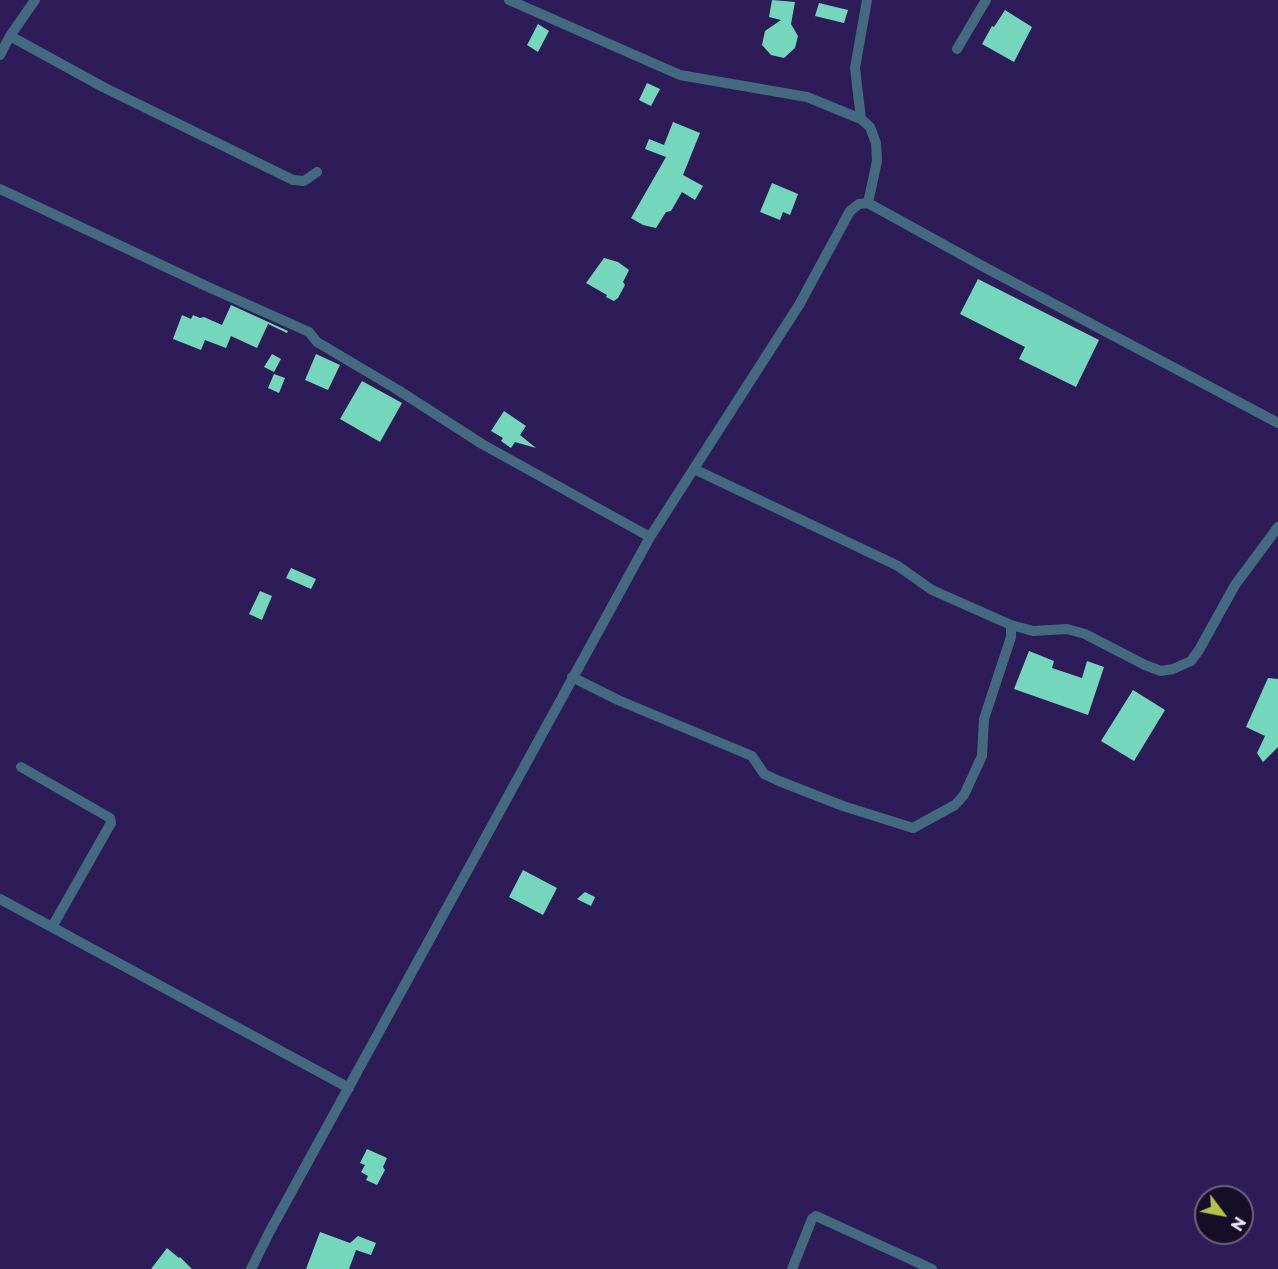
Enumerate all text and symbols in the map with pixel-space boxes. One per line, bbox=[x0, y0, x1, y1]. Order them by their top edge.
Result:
north arrow bbox=[1194, 1185, 1254, 1245]
text: N bbox=[1227, 1213, 1249, 1234]

